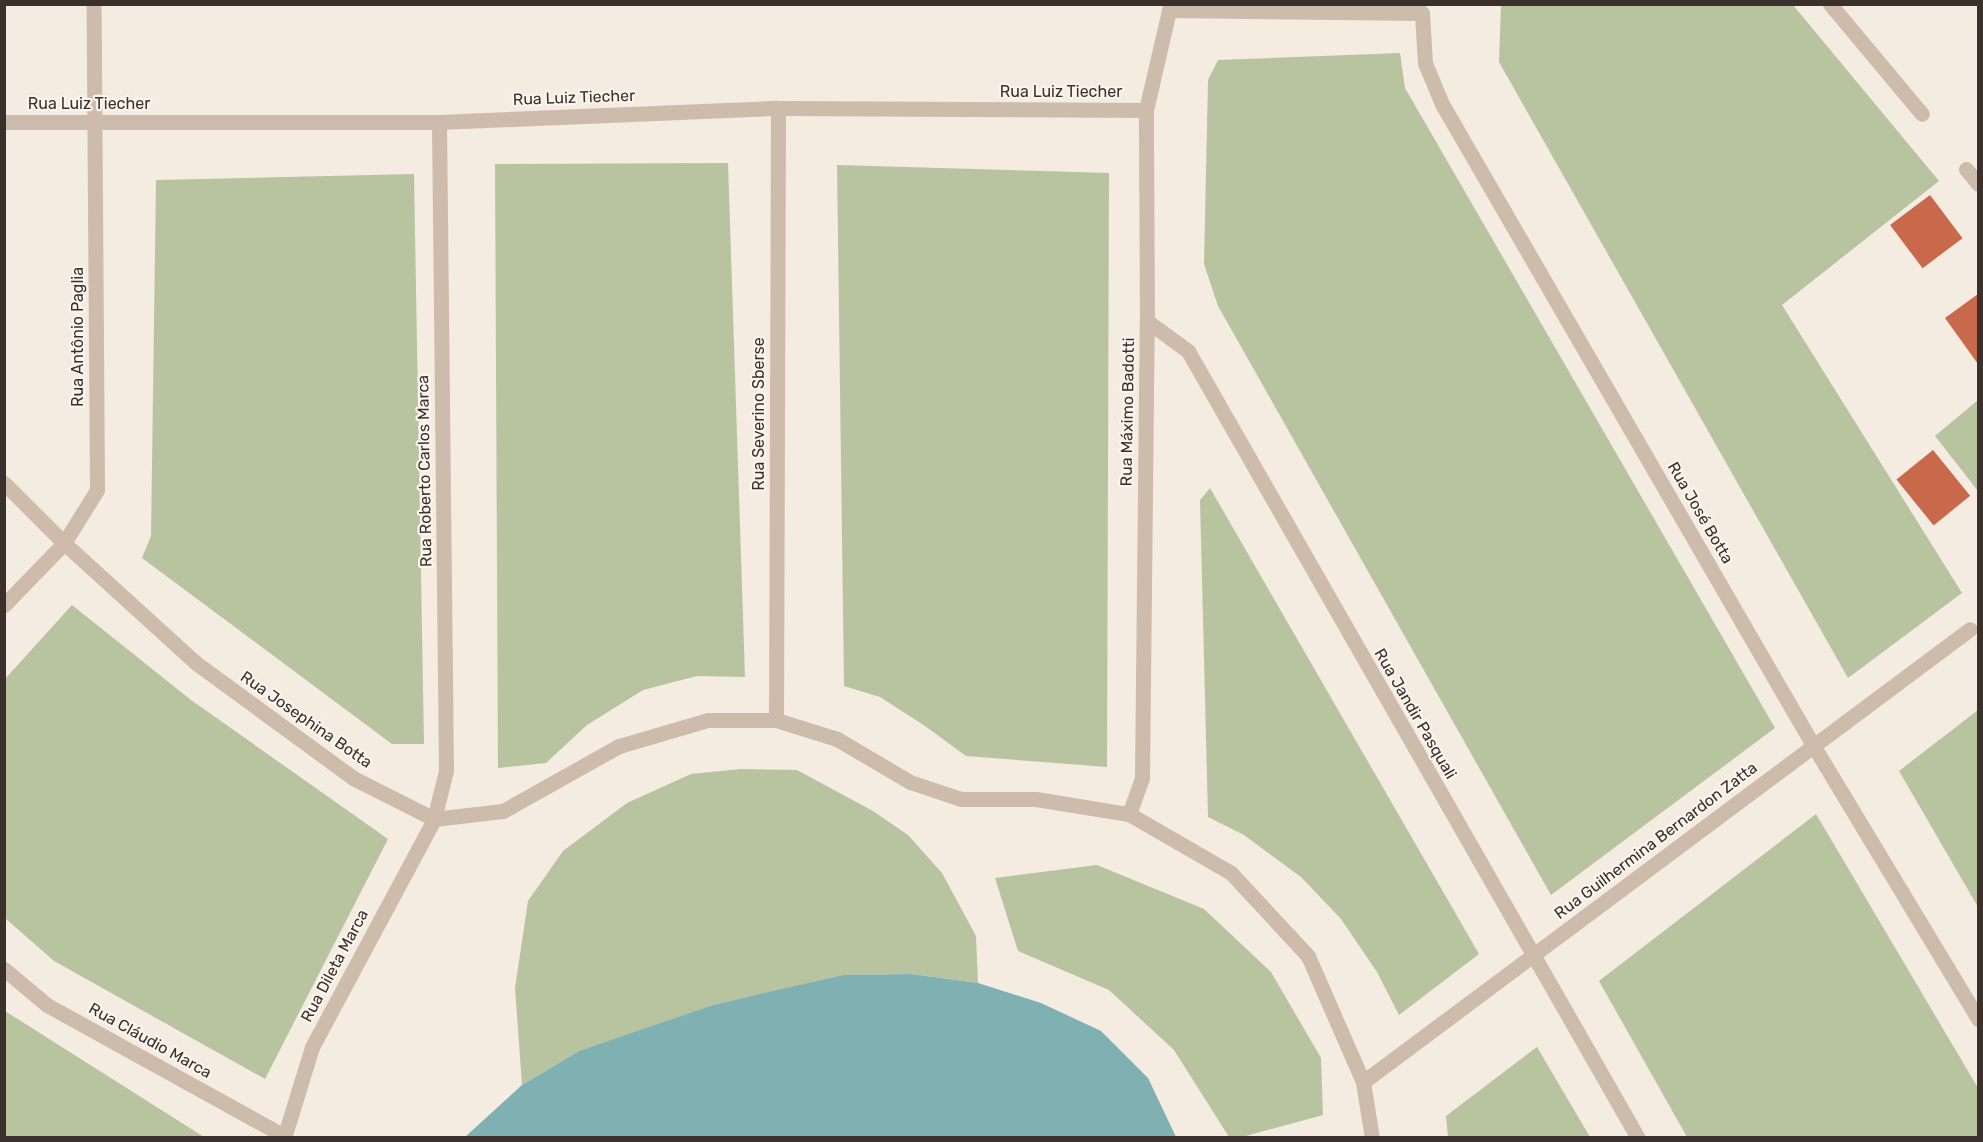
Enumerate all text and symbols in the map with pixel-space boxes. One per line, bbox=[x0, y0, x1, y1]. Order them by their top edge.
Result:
street label: Rua Luiz Tiecher bbox=[1000, 82, 1122, 102]
street label: Rua Luiz Tiecher bbox=[512, 86, 636, 110]
street label: Rua Luiz Tiecher bbox=[28, 94, 150, 114]
street label: Rua Antônio Paglia bbox=[68, 267, 88, 407]
street label: Rua Severino Sberse bbox=[749, 337, 769, 491]
street label: Rua Máximo Badotti bbox=[1117, 337, 1139, 487]
street label: Rua Roberto Carlos Marca bbox=[414, 375, 436, 567]
street label: Rua José Botta bbox=[1663, 459, 1737, 567]
street label: Rua Jandir Pasquali bbox=[1370, 645, 1460, 783]
street label: Rua Josephina Botta bbox=[237, 667, 375, 773]
street label: Rua Guilhermina Bernardon Zatta bbox=[1551, 759, 1761, 923]
street label: Rua Dileta Marca bbox=[297, 906, 373, 1026]
street label: Rua Cláudio Marca bbox=[85, 999, 215, 1083]

